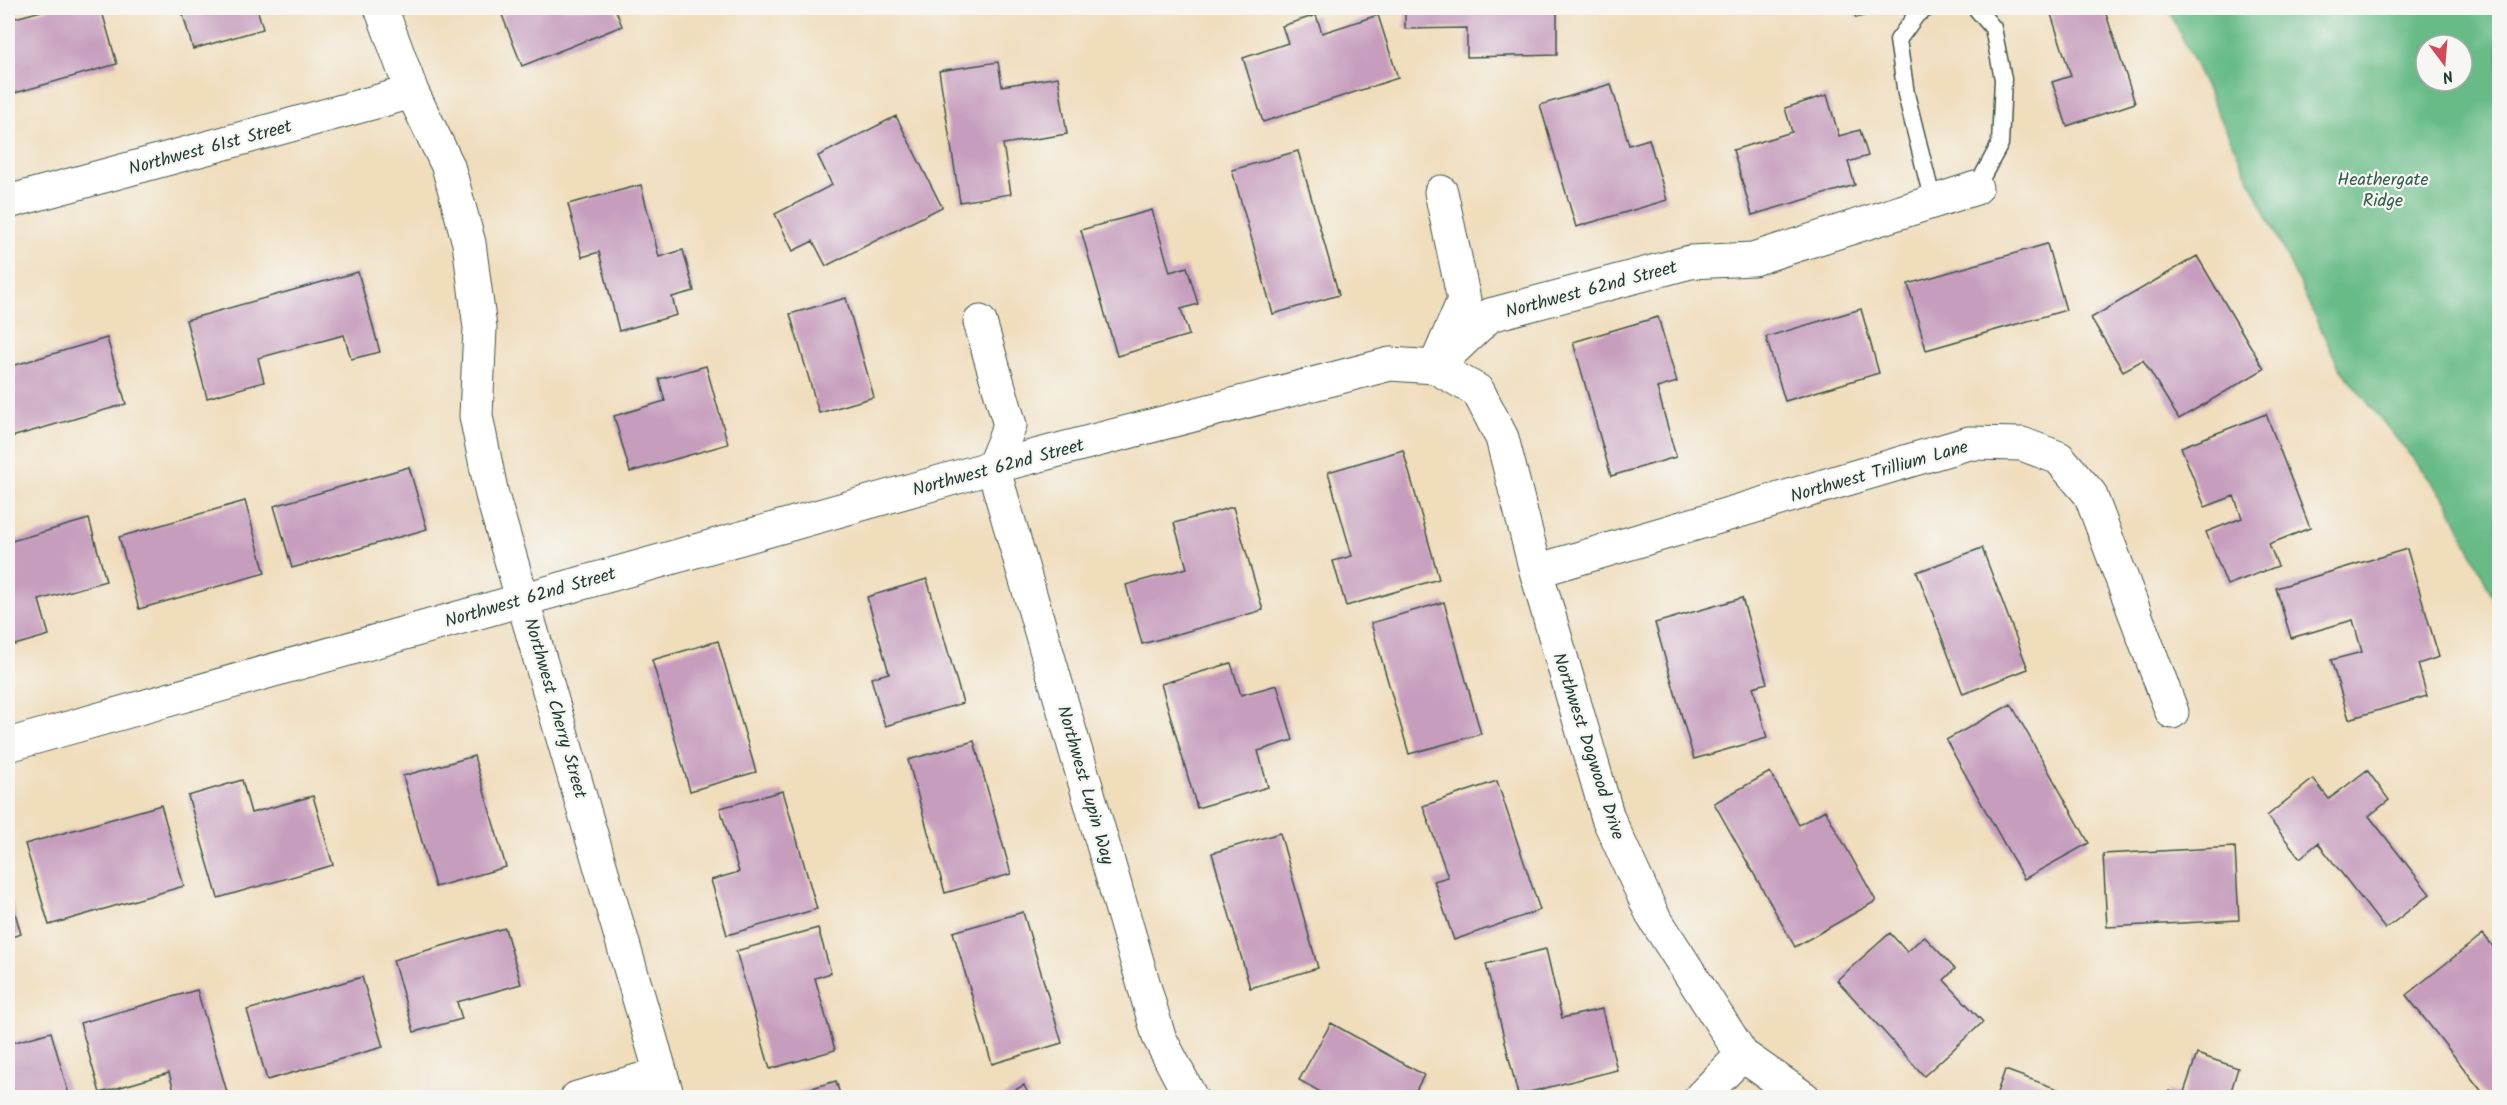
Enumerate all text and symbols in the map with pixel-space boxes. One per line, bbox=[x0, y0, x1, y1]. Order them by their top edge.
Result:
north arrow bbox=[2414, 33, 2474, 93]
text: N bbox=[2439, 63, 2456, 89]
street label: Northwest 61st Street bbox=[125, 112, 296, 184]
park label: Heathergate Ridge bbox=[2337, 166, 2429, 216]
street label: Northwest 62nd Street bbox=[1502, 253, 1682, 327]
street label: Northwest 62nd Street bbox=[909, 431, 1089, 505]
street label: Northwest Trillium Lane bbox=[1787, 433, 1972, 512]
street label: Northwest 62nd Street bbox=[441, 560, 620, 637]
street label: Northwest Cherry Street bbox=[515, 615, 595, 803]
street label: Northwest Dogwood Drive bbox=[1544, 649, 1632, 844]
street label: Northwest Lupin Way bbox=[1048, 703, 1121, 869]

